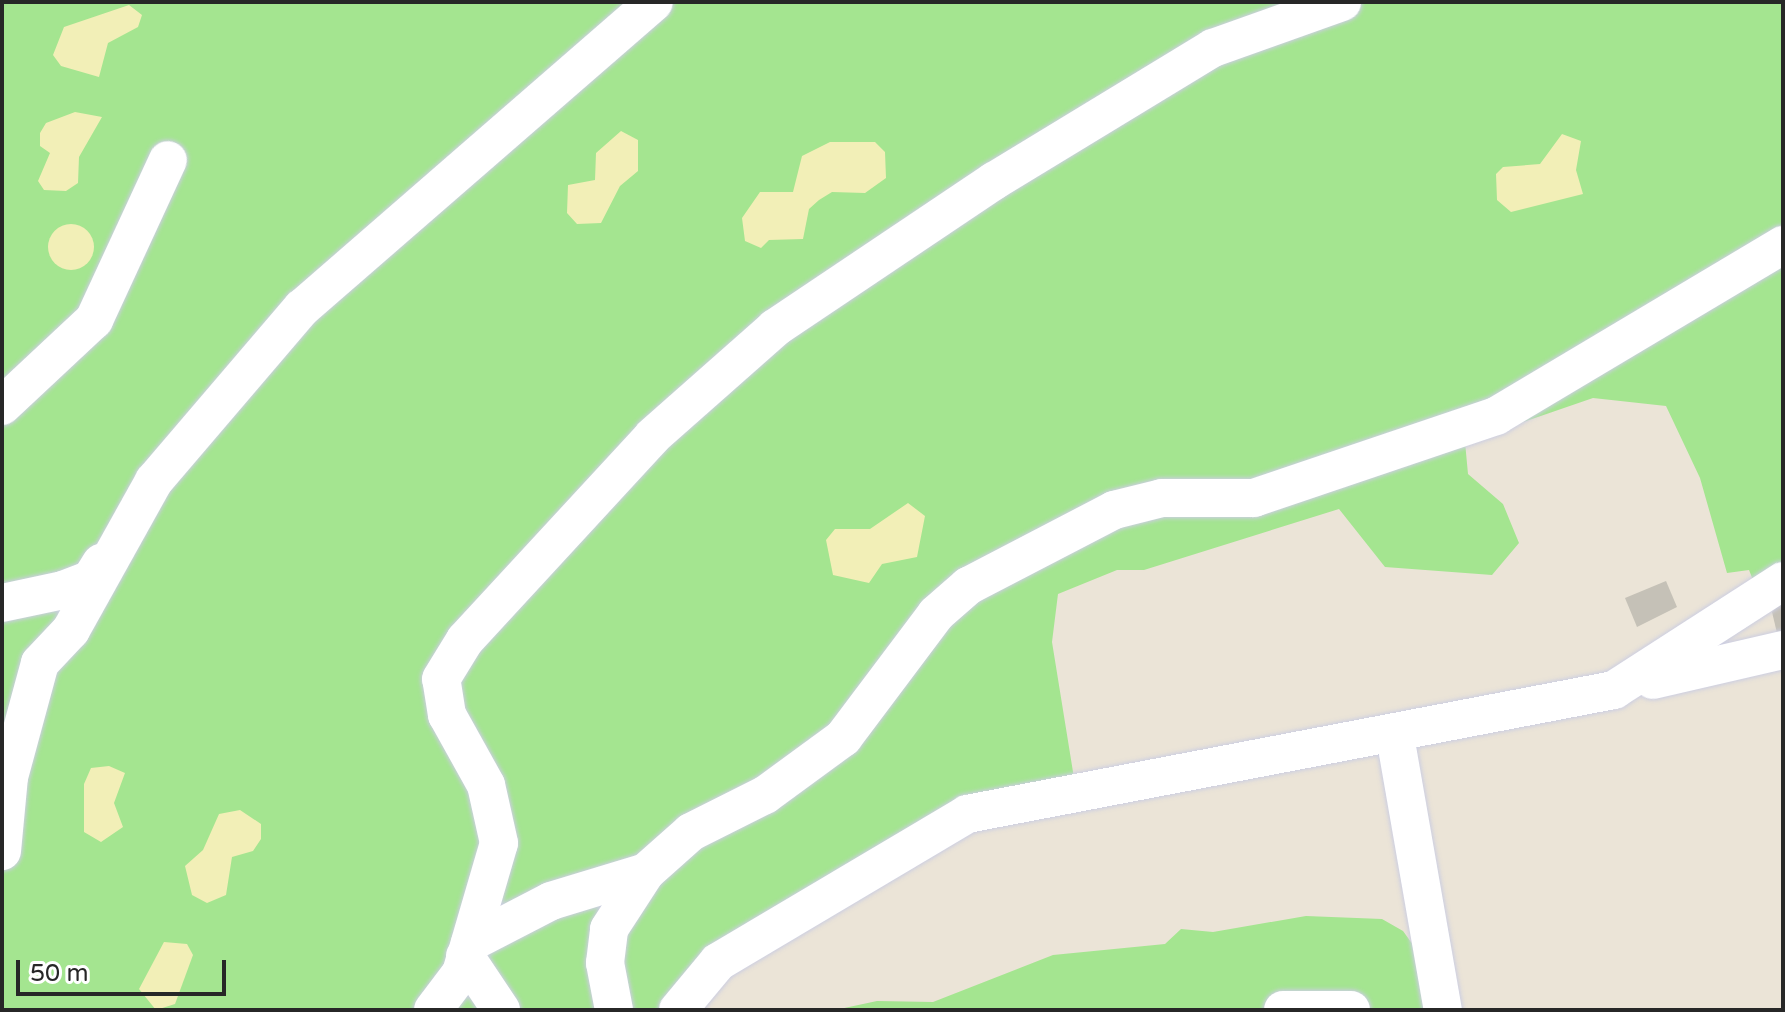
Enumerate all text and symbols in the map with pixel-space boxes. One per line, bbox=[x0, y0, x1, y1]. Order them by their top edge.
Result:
scale bar bbox=[20, 944, 230, 994]
text: 50 m bbox=[30, 959, 88, 988]

